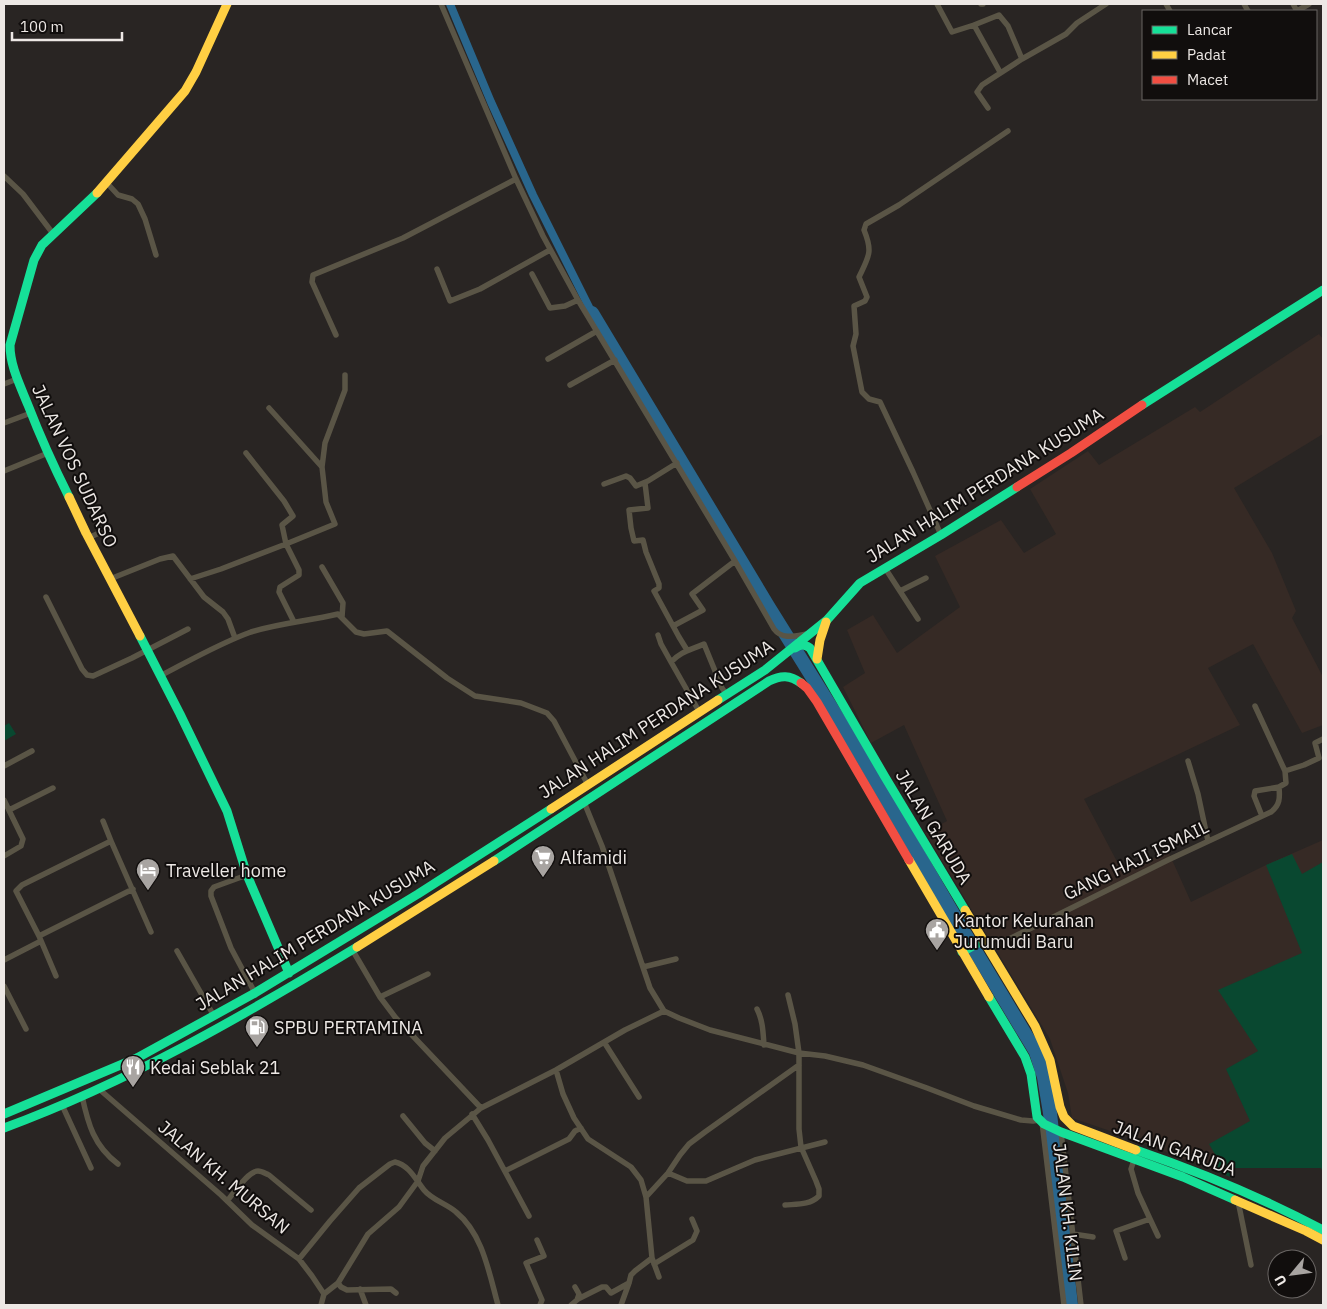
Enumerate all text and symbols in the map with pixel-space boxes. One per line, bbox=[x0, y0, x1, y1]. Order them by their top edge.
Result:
scale bar bbox=[12, 10, 122, 42]
legend bbox=[1142, 10, 1317, 100]
text: 100 m bbox=[20, 17, 64, 36]
text: Lancar bbox=[1187, 20, 1233, 39]
text: Padat bbox=[1187, 45, 1226, 64]
text: Macet bbox=[1187, 70, 1228, 89]
street label: JALAN VOS SUDARSO bbox=[27, 381, 123, 551]
street label: JALAN HALIM PERDANA KUSUMA bbox=[862, 402, 1108, 568]
street label: JALAN HALIM PERDANA KUSUMA bbox=[534, 634, 778, 804]
street label: JALAN GARUDA bbox=[891, 766, 977, 889]
street label: GANG HAJI ISMAIL bbox=[1060, 815, 1212, 905]
supermarket icon: Alfamidi bbox=[530, 844, 556, 878]
place label: Alfamidi bbox=[560, 846, 627, 869]
street label: JALAN HALIM PERDANA KUSUMA bbox=[191, 854, 439, 1016]
hotel icon: Traveller home bbox=[135, 857, 161, 891]
place label: Traveller home bbox=[166, 859, 287, 882]
place label: Kantor Kelurahan Jurumudi Baru bbox=[954, 909, 1094, 953]
public building icon: Kantor Kelurahan Jurumudi Baru bbox=[924, 917, 950, 951]
fuel station icon: SPBU PERTAMINA bbox=[244, 1014, 270, 1048]
place label: SPBU PERTAMINA bbox=[274, 1016, 423, 1039]
restaurant icon: Kedai Seblak 21 bbox=[120, 1054, 146, 1088]
place label: Kedai Seblak 21 bbox=[150, 1056, 280, 1079]
street label: JALAN KH. MURSAN bbox=[153, 1115, 295, 1239]
street label: JALAN GARUDA bbox=[1110, 1115, 1240, 1181]
street label: JALAN KH. KILIN bbox=[1048, 1141, 1088, 1283]
north arrow bbox=[1267, 1249, 1317, 1299]
text: U bbox=[1270, 1272, 1291, 1289]

